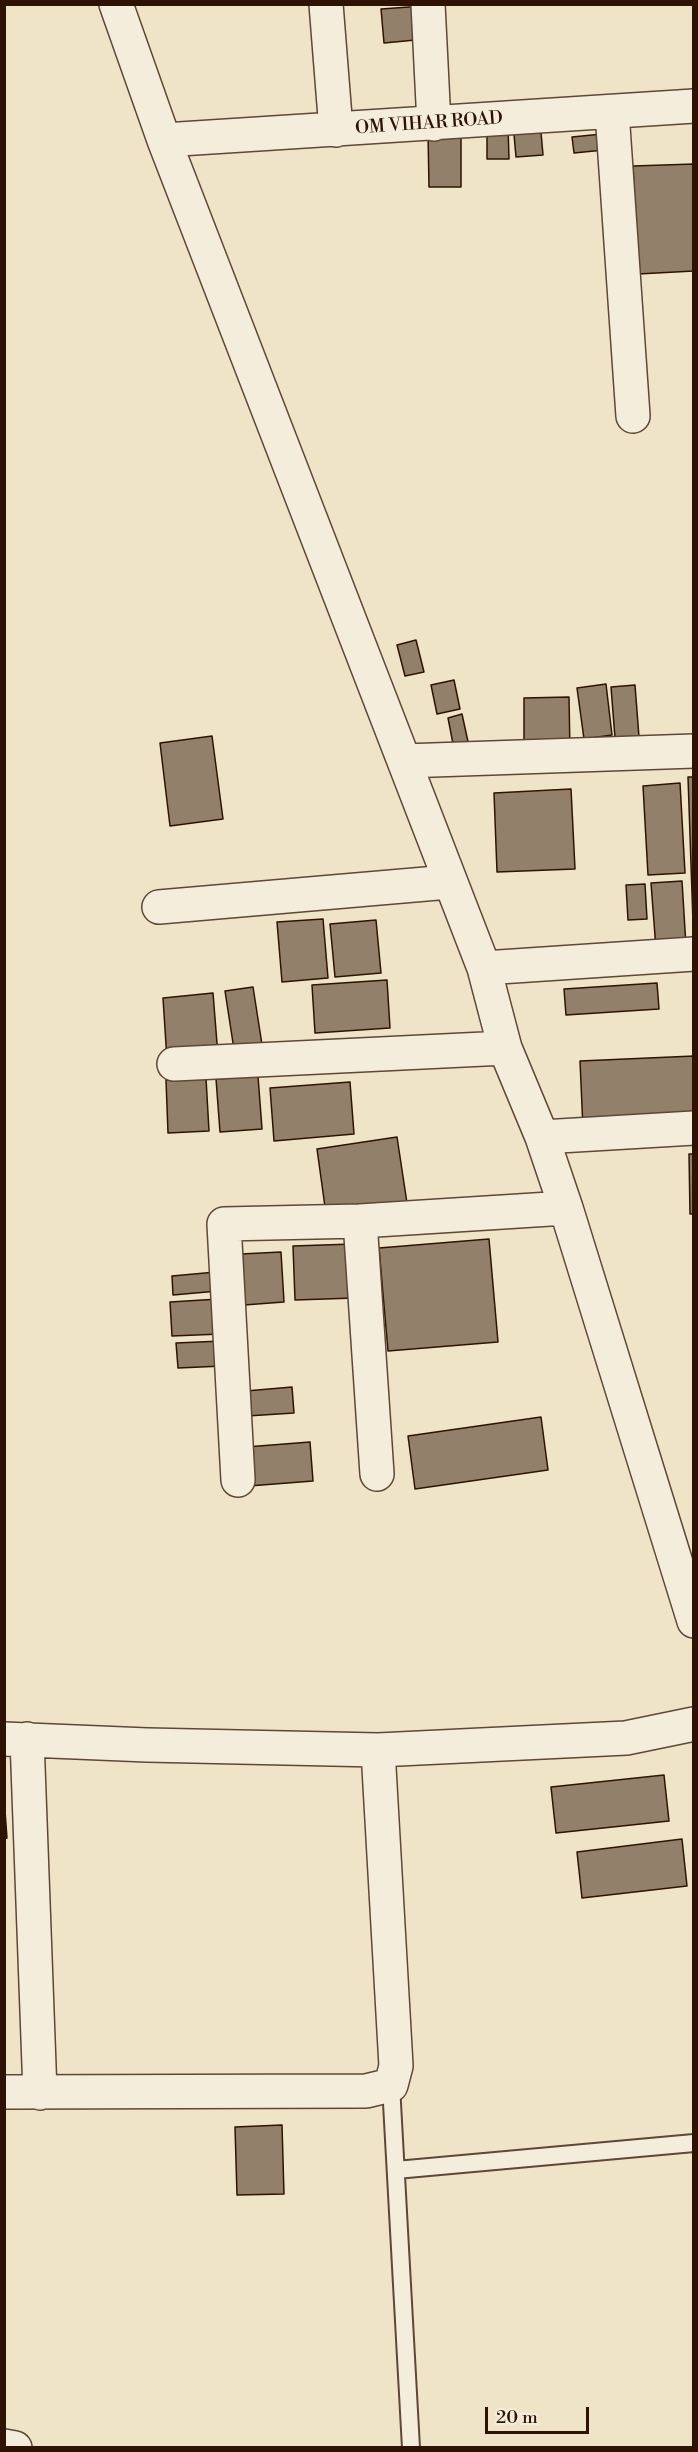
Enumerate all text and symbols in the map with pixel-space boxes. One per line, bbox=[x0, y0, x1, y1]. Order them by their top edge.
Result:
street label: OM VIHAR ROAD bbox=[354, 108, 504, 140]
scale bar bbox=[488, 2395, 592, 2433]
text: 20 m bbox=[496, 2406, 538, 2429]

